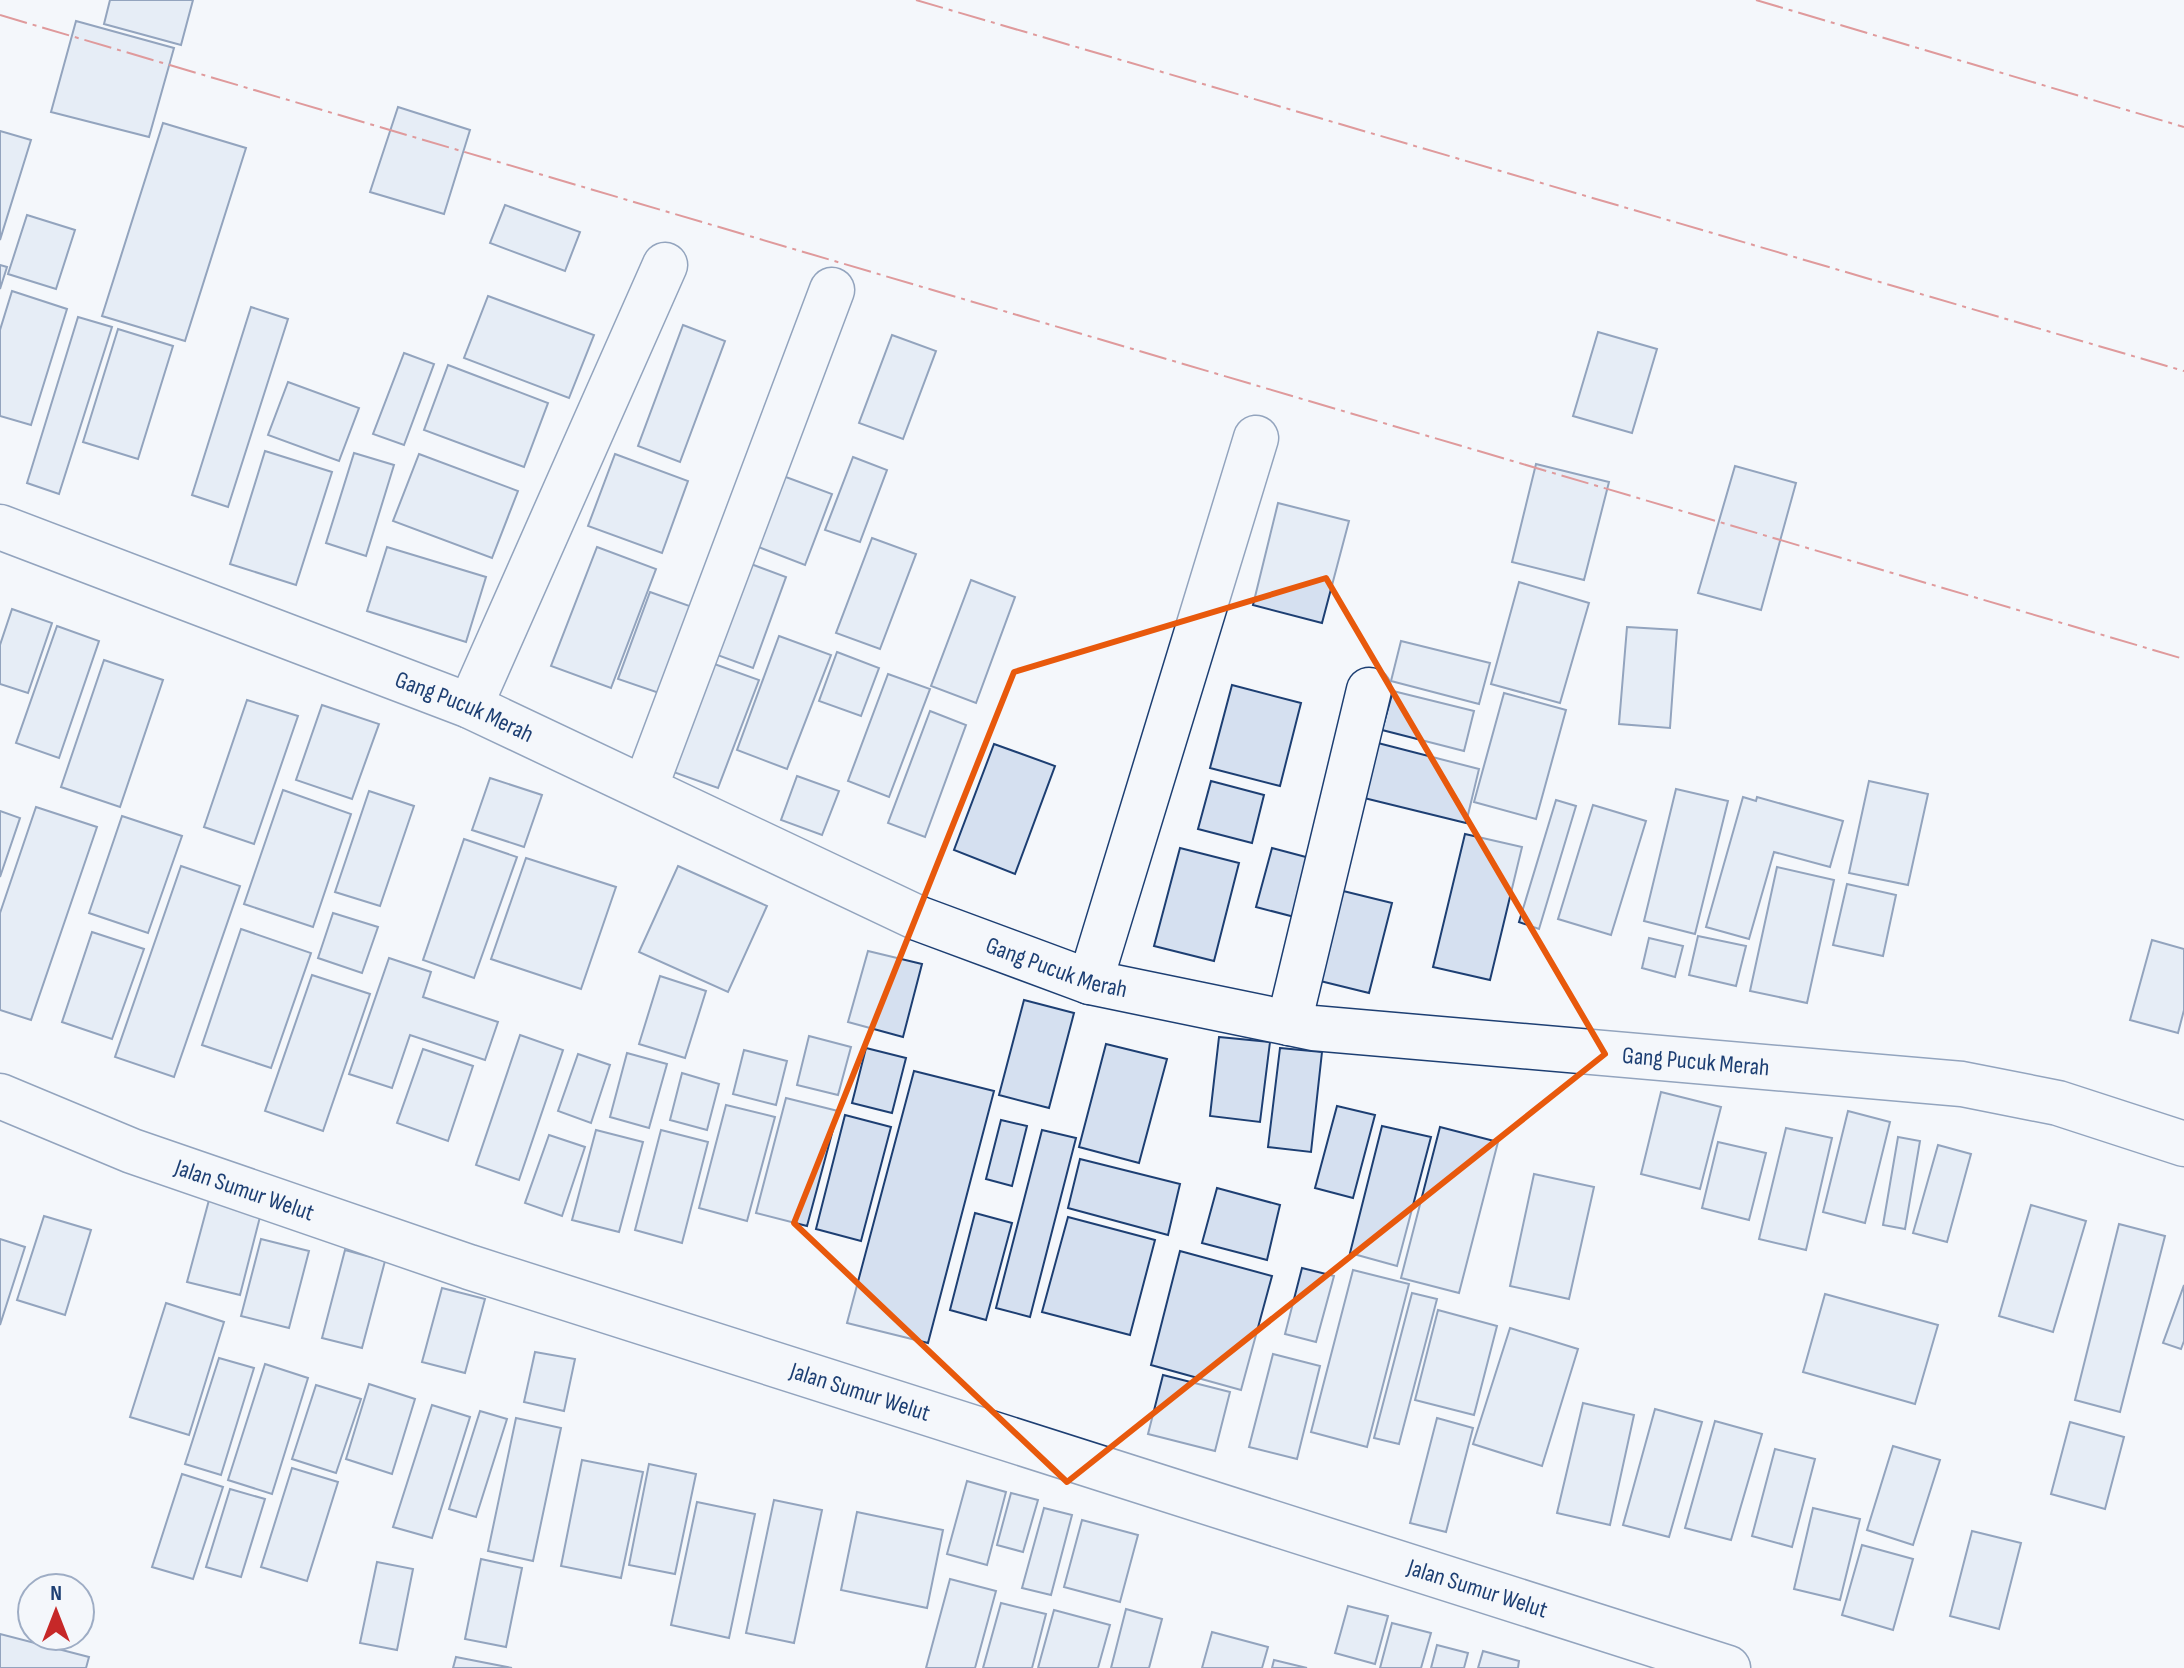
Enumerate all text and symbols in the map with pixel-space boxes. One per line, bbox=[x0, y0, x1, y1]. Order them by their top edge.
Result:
street label: Gang Pucuk Merah bbox=[391, 664, 538, 749]
street label: Gang Pucuk Merah bbox=[982, 930, 1130, 1004]
street label: Gang Pucuk Merah bbox=[1621, 1040, 1771, 1082]
street label: Jalan Sumur Welut bbox=[170, 1152, 318, 1227]
street label: Jalan Sumur Welut bbox=[786, 1355, 934, 1427]
street label: Jalan Sumur Welut bbox=[1403, 1552, 1551, 1624]
north arrow bbox=[16, 1572, 96, 1652]
text: N bbox=[50, 1580, 62, 1607]

